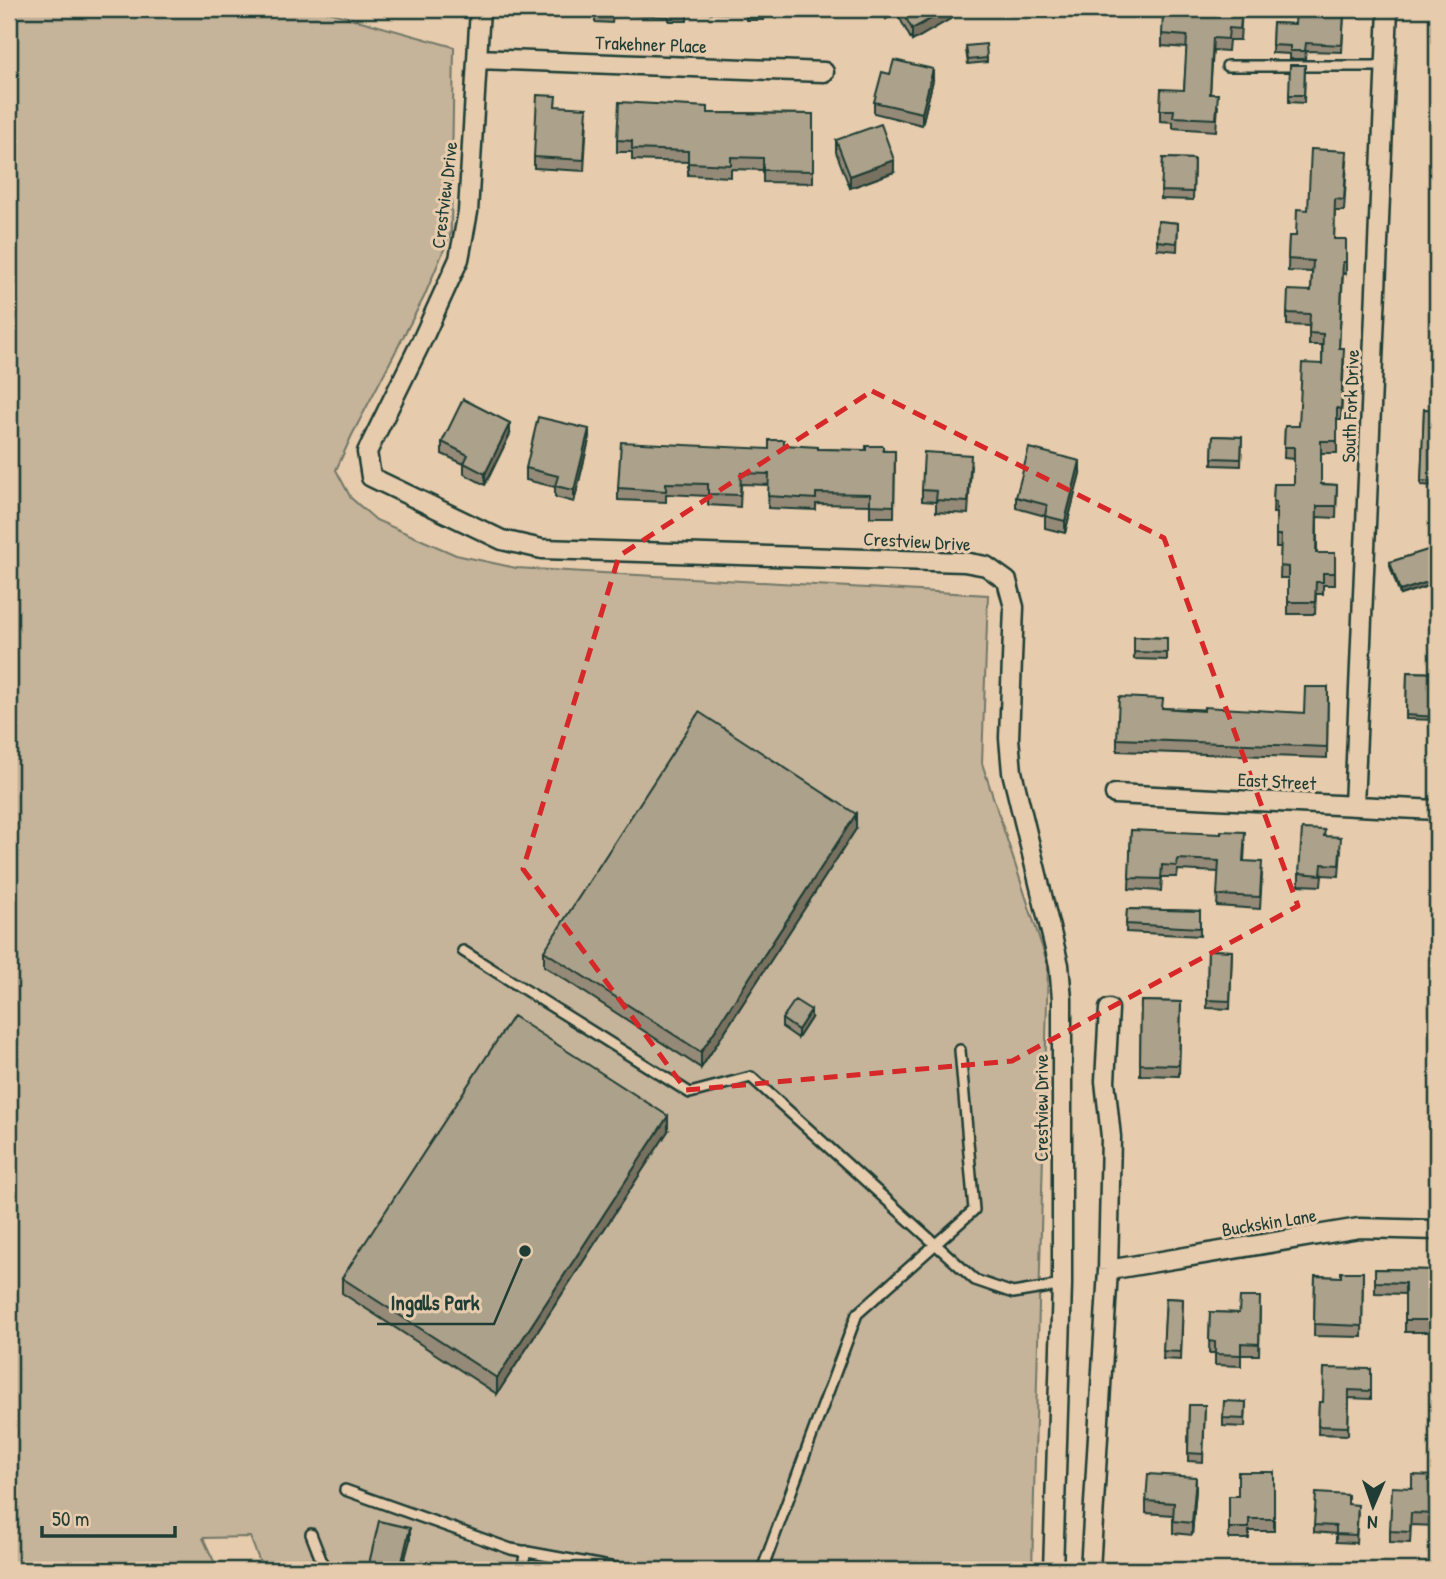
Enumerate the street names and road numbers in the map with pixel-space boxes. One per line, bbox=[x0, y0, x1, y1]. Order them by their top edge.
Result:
street label: Trakehner Place bbox=[595, 29, 708, 59]
street label: Crestview Drive bbox=[425, 140, 464, 250]
street label: South Fork Drive bbox=[1335, 349, 1365, 463]
street label: Crestview Drive bbox=[863, 525, 972, 557]
street label: East Street bbox=[1237, 766, 1317, 796]
street label: Crestview Drive bbox=[1028, 1054, 1054, 1162]
street label: Buckskin Lane bbox=[1220, 1202, 1319, 1242]

